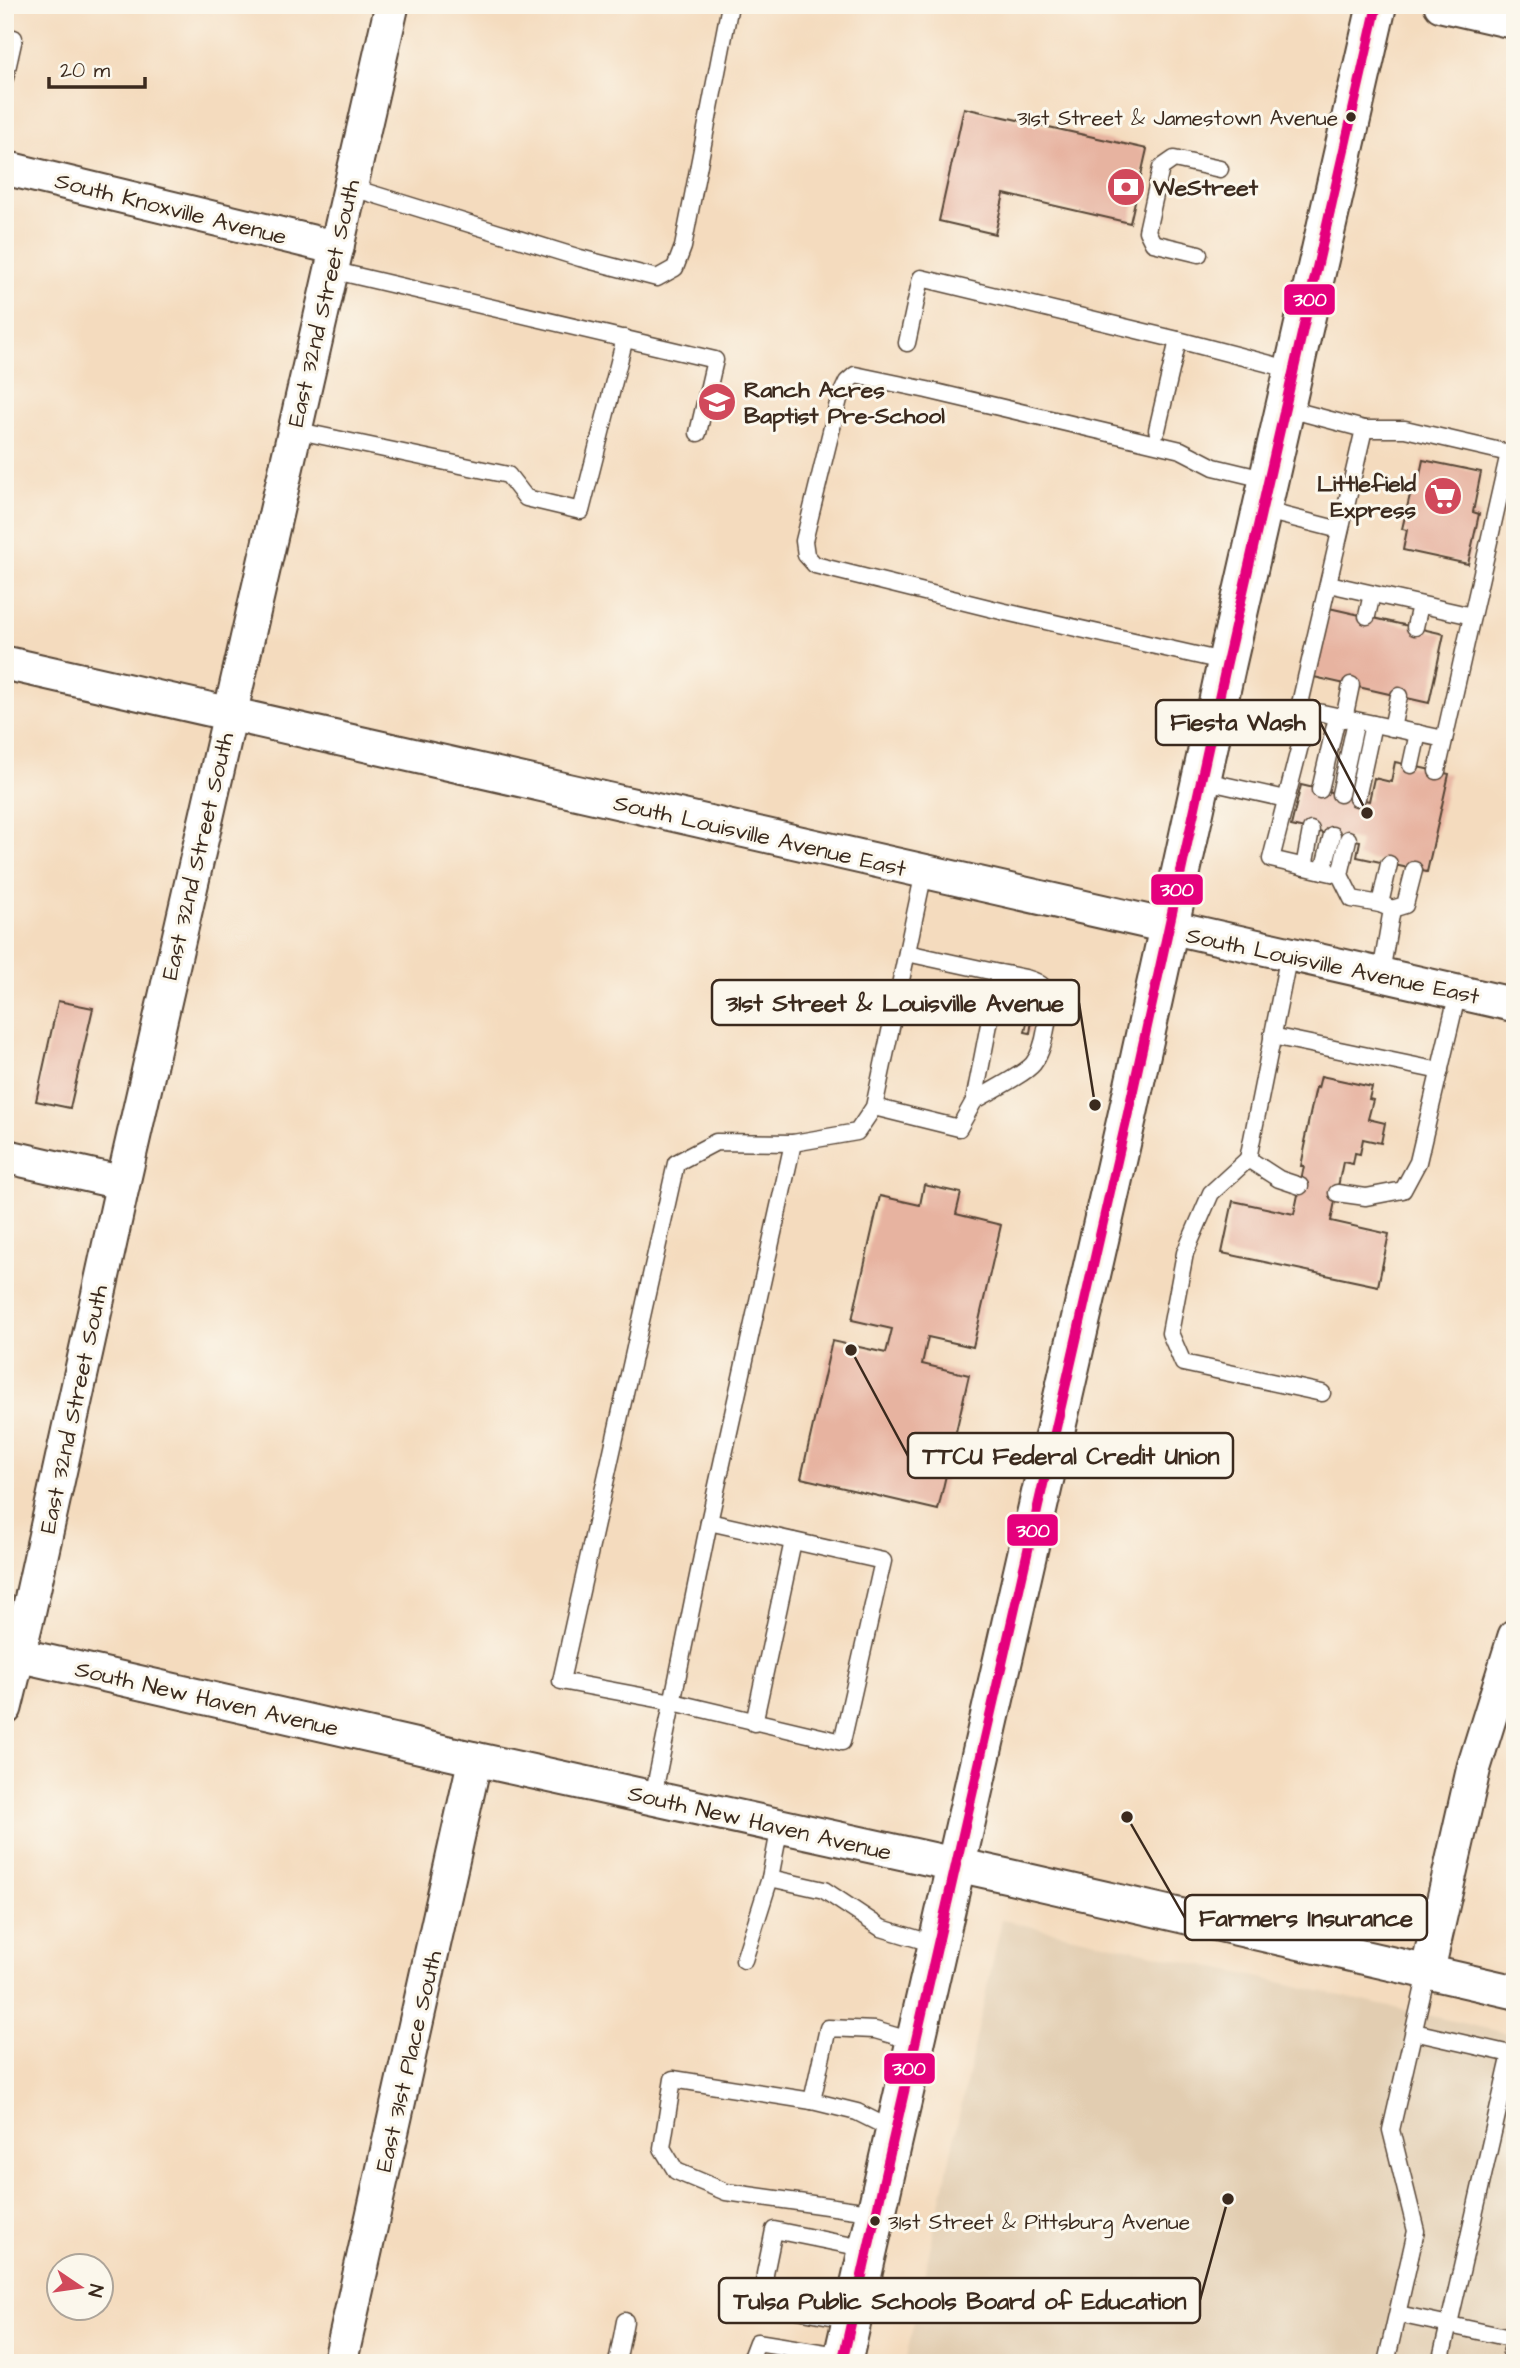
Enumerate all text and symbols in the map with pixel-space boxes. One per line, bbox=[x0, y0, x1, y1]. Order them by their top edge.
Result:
scale bar bbox=[49, 46, 145, 90]
text: 20 m bbox=[60, 56, 111, 85]
place label: 31st Street & Jamestown Avenue bbox=[1017, 104, 1338, 133]
marker: 31st Street & Jamestown Avenue bbox=[1344, 110, 1358, 124]
street label: South Knoxville Avenue bbox=[52, 165, 290, 253]
bank icon: WeStreet bbox=[1105, 166, 1147, 208]
place label: WeStreet bbox=[1152, 172, 1259, 204]
street label: East 32nd Street South bbox=[280, 176, 368, 430]
line badge: 300 bbox=[1283, 283, 1336, 316]
text: 300 bbox=[1292, 287, 1327, 314]
place label: Ranch Acres Baptist Pre-School bbox=[744, 374, 945, 432]
school or university icon: Ranch Acres Baptist Pre-School bbox=[696, 381, 738, 423]
place label: Littlefield Express bbox=[1317, 468, 1416, 526]
supermarket icon: Littlefield Express bbox=[1422, 475, 1464, 517]
callout: Fiesta Wash bbox=[1156, 700, 1320, 745]
text: Fiesta Wash bbox=[1170, 706, 1307, 740]
street label: East 32nd Street South bbox=[154, 729, 242, 983]
street label: South Louisville Avenue East bbox=[610, 787, 910, 885]
line badge: 300 bbox=[1150, 873, 1204, 906]
text: 300 bbox=[1159, 877, 1194, 904]
street label: South Louisville Avenue East bbox=[1183, 919, 1483, 1013]
callout: 31st Street & Louisville Avenue bbox=[712, 980, 1079, 1025]
text: 31st Street & Louisville Avenue bbox=[725, 987, 1064, 1021]
street label: East 32nd Street South bbox=[32, 1282, 116, 1536]
callout: TTCU Federal Credit Union bbox=[908, 1433, 1233, 1478]
text: TTCU Federal Credit Union bbox=[922, 1440, 1219, 1474]
line badge: 300 bbox=[1006, 1513, 1059, 1547]
text: 300 bbox=[1015, 1518, 1050, 1545]
street label: South New Haven Avenue bbox=[72, 1653, 342, 1745]
street label: South New Haven Avenue bbox=[625, 1777, 895, 1869]
callout: Farmers Insurance bbox=[1185, 1895, 1427, 1940]
text: Farmers Insurance bbox=[1199, 1902, 1413, 1936]
street label: East 31st Place South bbox=[368, 1947, 450, 2175]
line badge: 300 bbox=[883, 2052, 936, 2085]
text: 300 bbox=[891, 2056, 926, 2083]
place label: 31st Street & Pittsburg Avenue bbox=[888, 2208, 1190, 2239]
marker: 31st Street & Pittsburg Avenue bbox=[868, 2214, 882, 2228]
north arrow bbox=[46, 2252, 116, 2322]
callout: Tulsa Public Schools Board of Education bbox=[719, 2278, 1200, 2323]
text: N bbox=[81, 2282, 110, 2299]
text: Tulsa Public Schools Board of Education bbox=[732, 2285, 1187, 2319]

